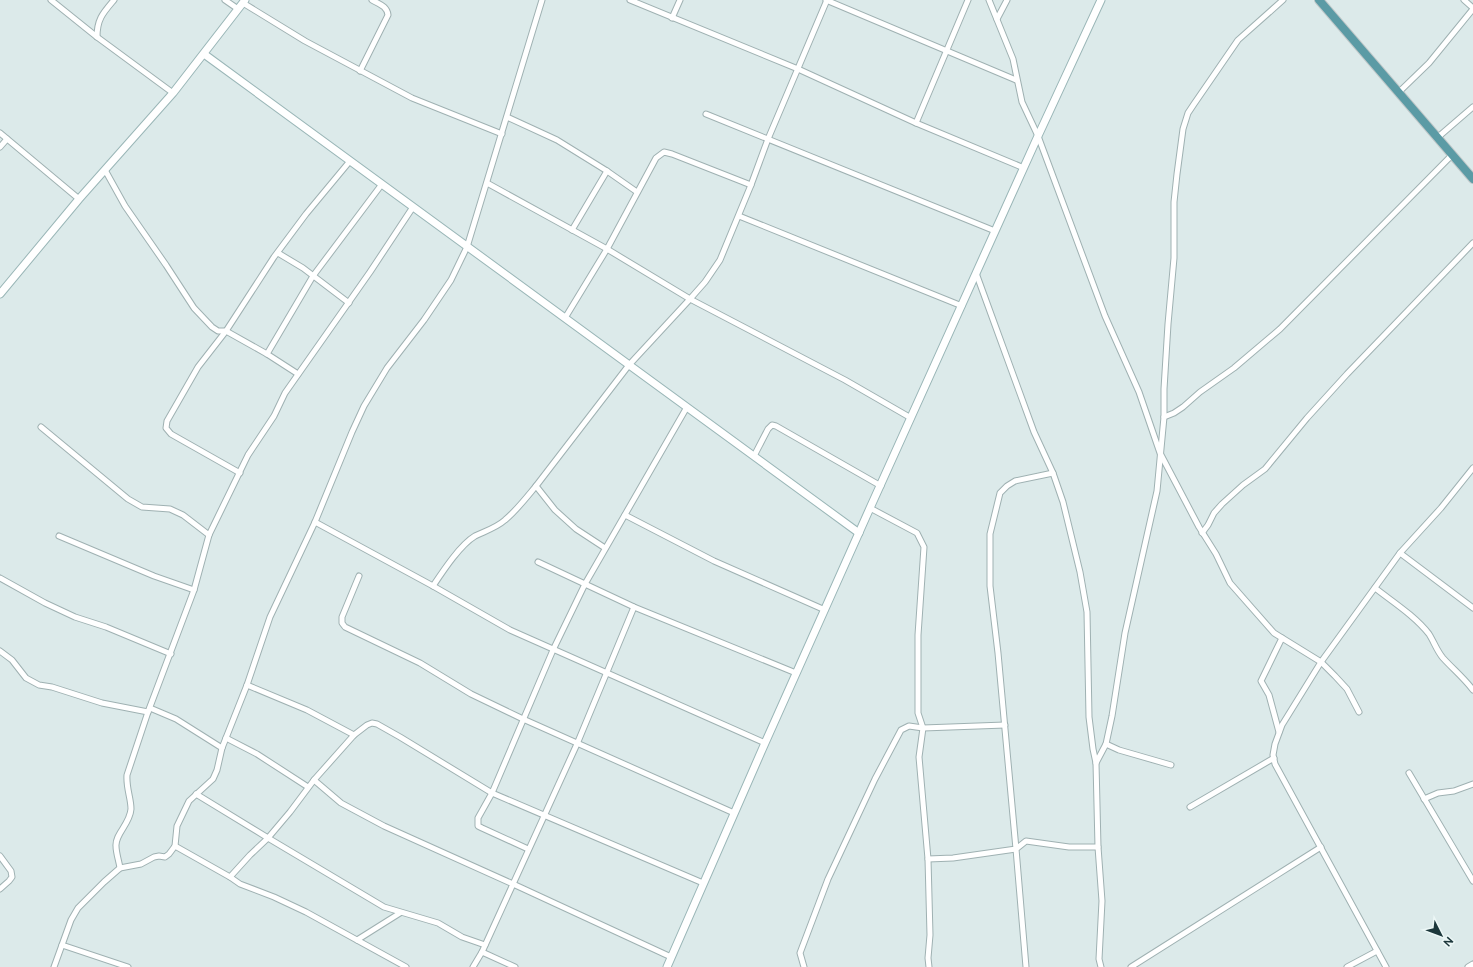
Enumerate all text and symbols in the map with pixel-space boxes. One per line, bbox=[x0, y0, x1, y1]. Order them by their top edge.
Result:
north arrow bbox=[1421, 915, 1461, 955]
text: N bbox=[1440, 934, 1456, 949]

